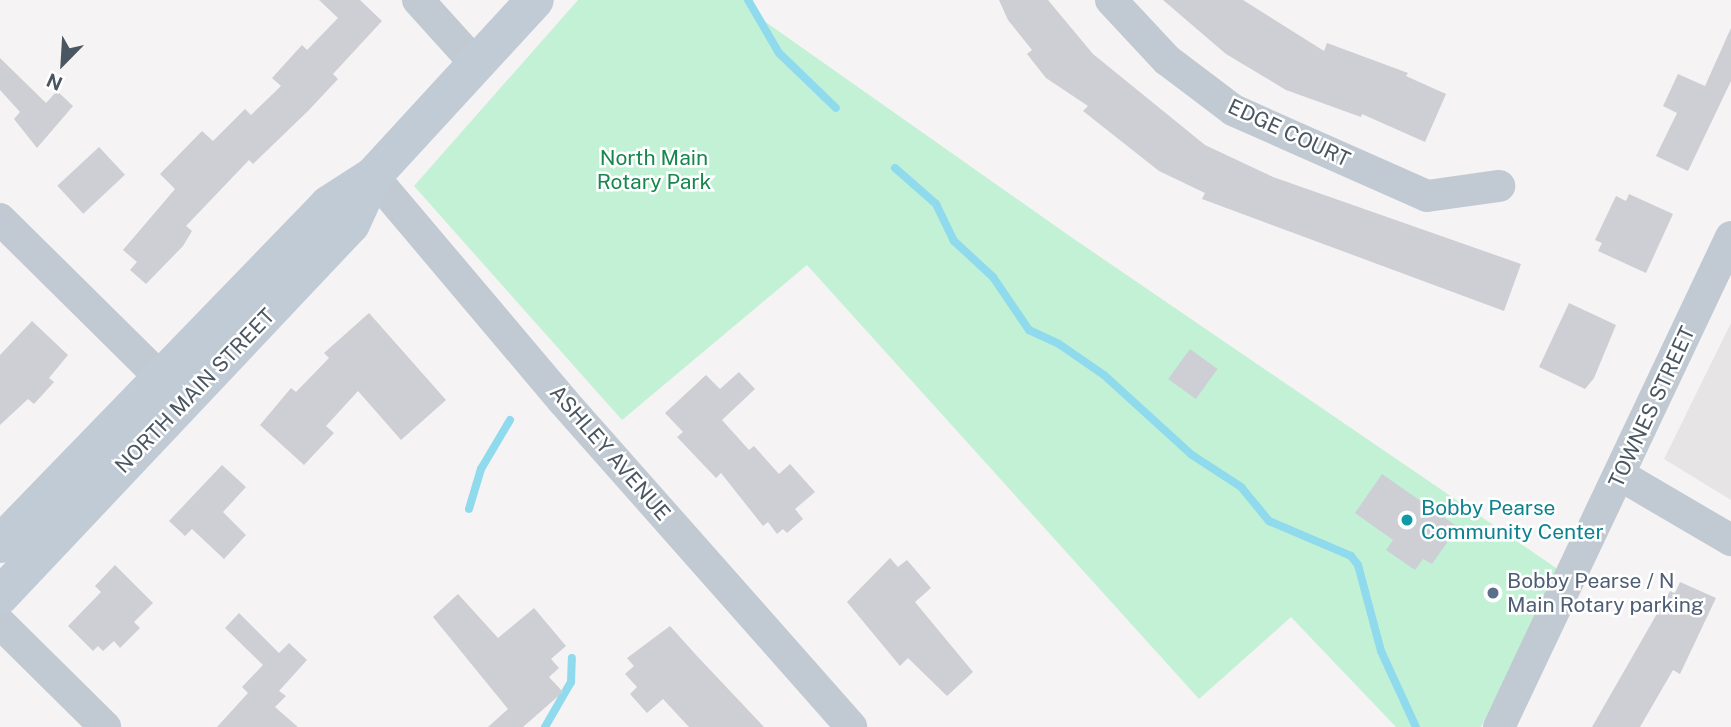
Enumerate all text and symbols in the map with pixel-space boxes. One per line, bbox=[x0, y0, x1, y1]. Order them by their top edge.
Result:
north arrow bbox=[28, 28, 98, 98]
text: N bbox=[43, 69, 66, 95]
street label: EDGE COURT bbox=[1224, 94, 1354, 172]
park label: North Main Rotary Park bbox=[597, 145, 711, 195]
street label: NORTH MAIN STREET bbox=[110, 304, 280, 478]
street label: TOWNES STREET bbox=[1604, 322, 1700, 492]
street label: ASHLEY AVENUE bbox=[544, 380, 676, 526]
place label: Bobby Pearse Community Center bbox=[1421, 495, 1604, 545]
marker: Bobby Pearse Community Center bbox=[1399, 512, 1415, 528]
place label: Bobby Pearse / N Main Rotary parking bbox=[1507, 568, 1704, 618]
marker: Bobby Pearse / N Main Rotary parking bbox=[1485, 585, 1501, 601]

